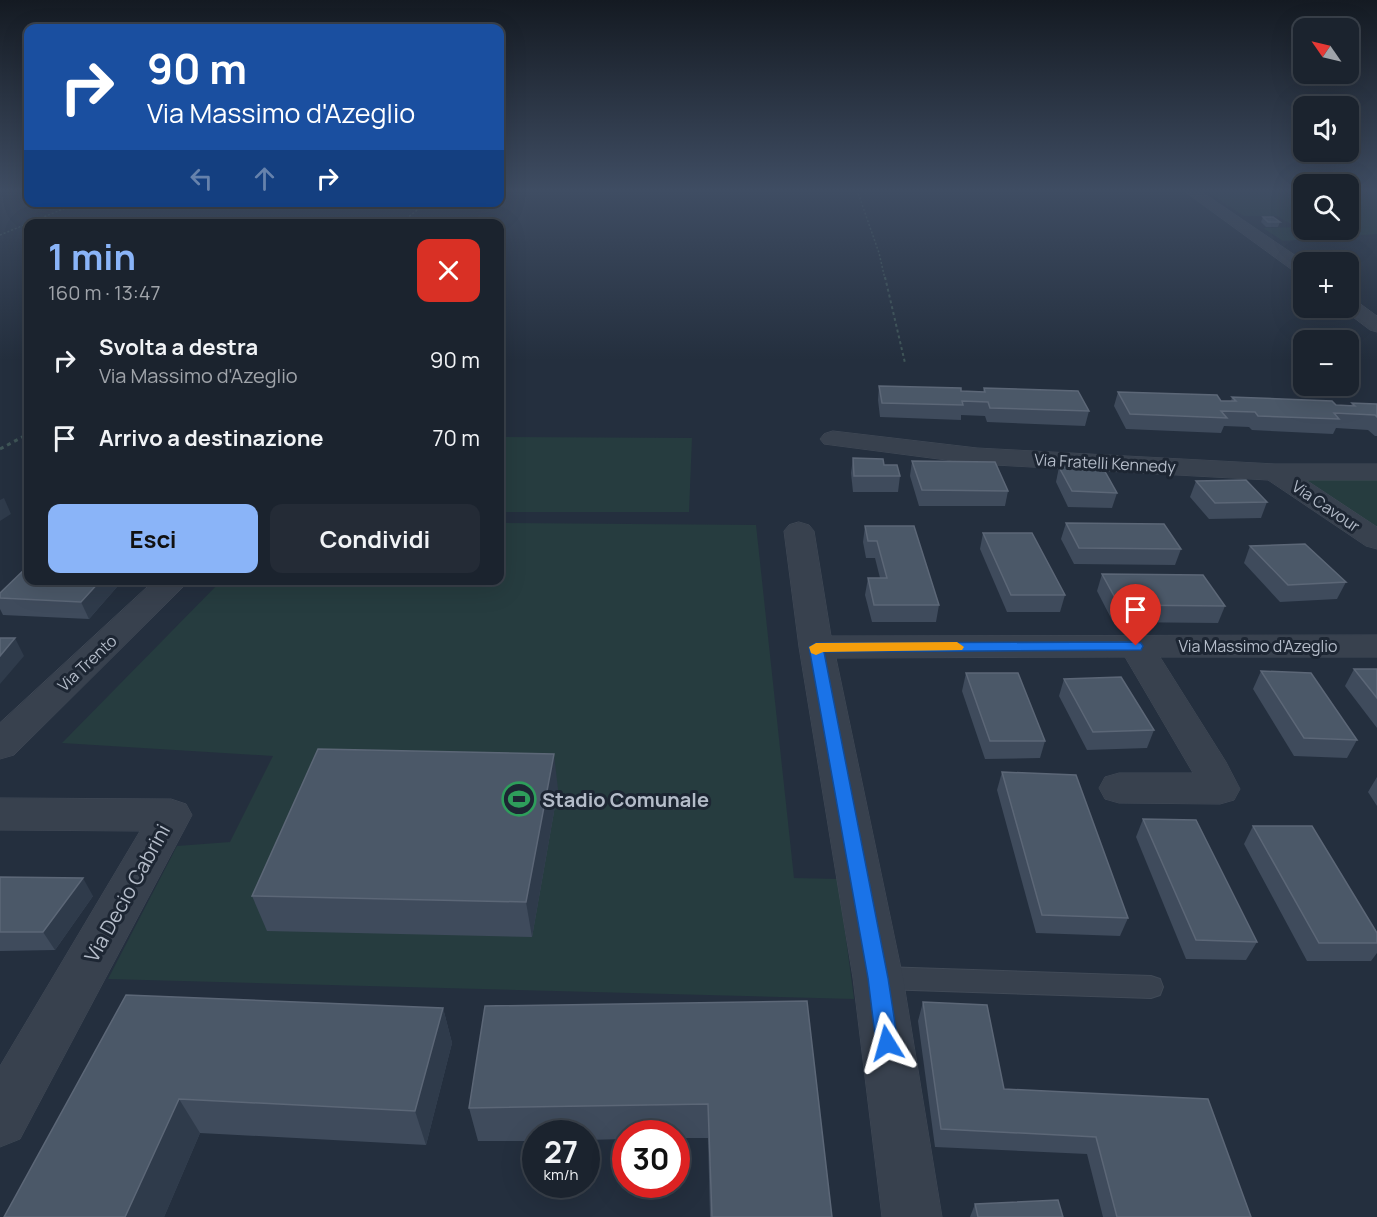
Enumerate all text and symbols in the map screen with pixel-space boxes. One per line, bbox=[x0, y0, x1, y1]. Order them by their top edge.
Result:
north arrow bbox=[1293, 18, 1359, 84]
map controls bbox=[1293, 18, 1359, 396]
text: 90 m bbox=[147, 39, 247, 97]
icon: right bbox=[48, 48, 126, 126]
text: Via Massimo d'Azeglio bbox=[147, 94, 415, 131]
button: sound bbox=[1293, 96, 1359, 162]
icon: left bbox=[185, 162, 218, 195]
icon: ahead bbox=[248, 162, 281, 195]
icon: right bbox=[311, 162, 344, 195]
button: search bbox=[1293, 174, 1359, 240]
text: 1 min bbox=[48, 232, 136, 281]
button: close bbox=[417, 239, 480, 302]
button: + bbox=[1293, 252, 1359, 318]
text: 160 m · 13:47 bbox=[48, 279, 161, 306]
button: − bbox=[1293, 330, 1359, 396]
text: Svolta a destra bbox=[99, 332, 258, 362]
icon: right bbox=[48, 344, 81, 377]
text: 90 m bbox=[430, 345, 480, 375]
text: Via Massimo d'Azeglio bbox=[99, 362, 298, 389]
icon: arrive bbox=[48, 422, 81, 455]
text: Arrivo a destinazione bbox=[99, 423, 323, 453]
text: 70 m bbox=[432, 423, 480, 453]
street label: Via Fratelli Kennedy bbox=[1034, 448, 1177, 478]
street label: Via Cavour bbox=[1288, 475, 1365, 537]
button: Esci bbox=[48, 504, 258, 573]
button: Condividi bbox=[270, 504, 480, 573]
pin bbox=[1110, 584, 1161, 646]
icon: arrive bbox=[1119, 593, 1152, 626]
street label: Via Trento bbox=[53, 630, 121, 696]
street label: Via Massimo d'Azeglio bbox=[1179, 635, 1337, 657]
sports icon: Stadio Comunale bbox=[501, 781, 537, 817]
place label: Stadio Comunale bbox=[542, 786, 709, 813]
street label: Via Decio Cabrini bbox=[78, 819, 176, 967]
position arrow bbox=[855, 1011, 919, 1075]
speed limit sign: 30 bbox=[612, 1120, 690, 1198]
text: 27 bbox=[544, 1131, 578, 1172]
text: km/h bbox=[544, 1164, 578, 1185]

